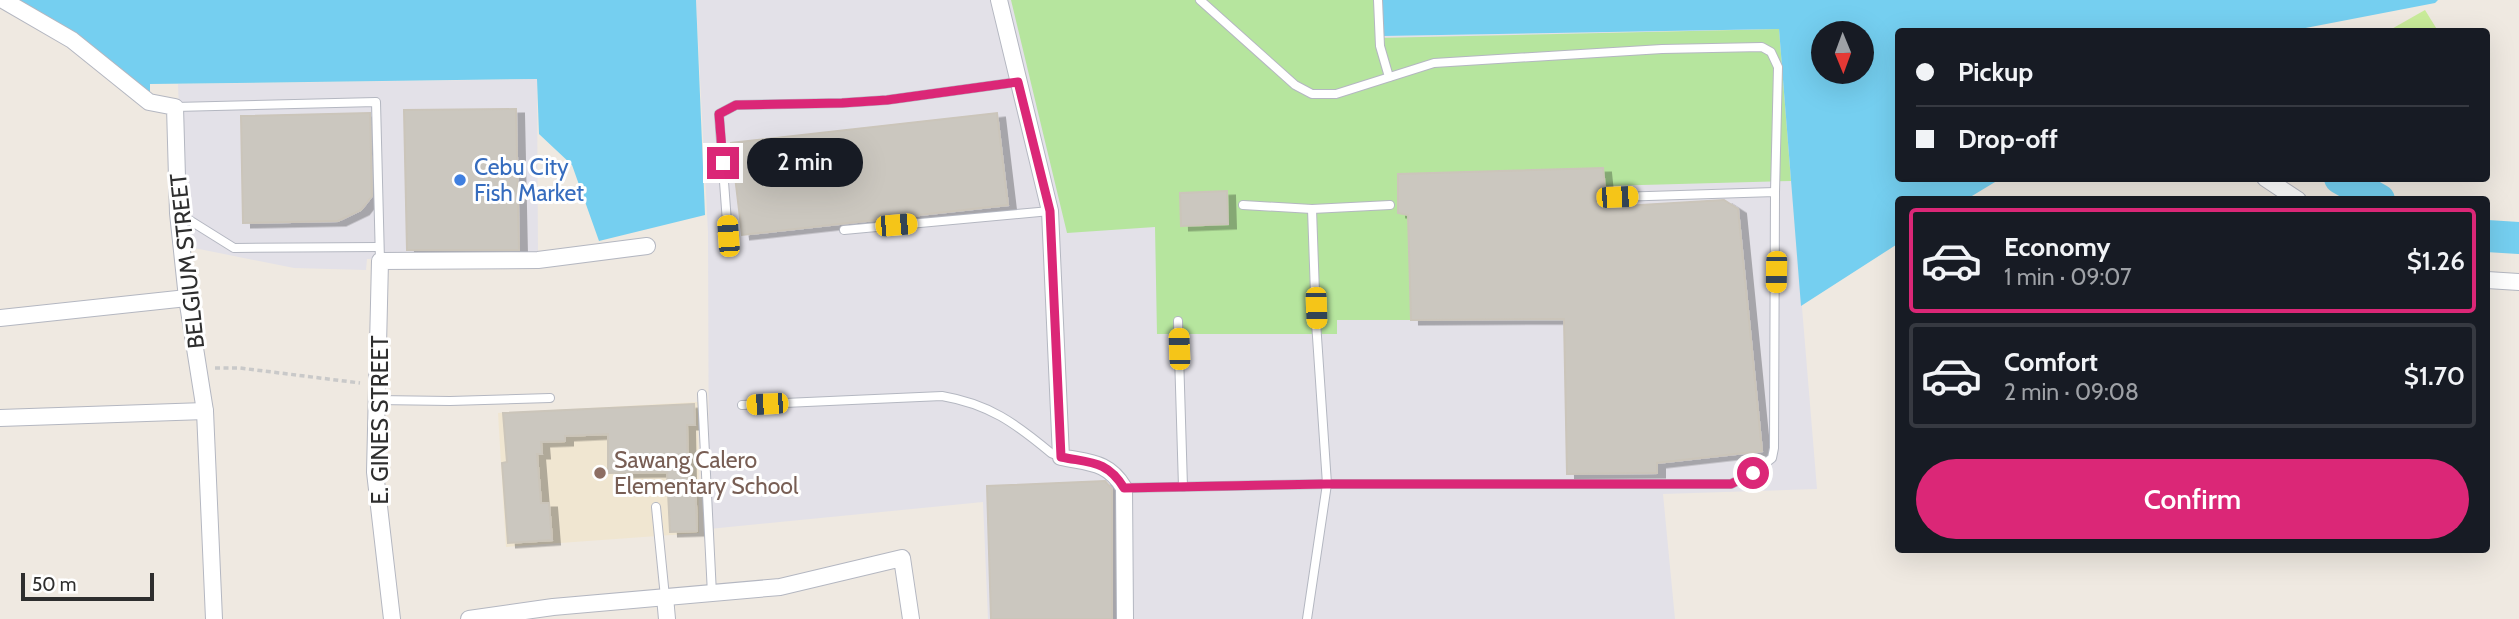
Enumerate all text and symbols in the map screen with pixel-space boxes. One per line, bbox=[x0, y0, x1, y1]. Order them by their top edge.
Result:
north arrow bbox=[1811, 21, 1874, 84]
map controls bbox=[1811, 21, 1874, 84]
text: Pickup bbox=[1958, 56, 2033, 88]
text: Drop-off bbox=[1958, 123, 2058, 155]
callout: 2 min bbox=[748, 138, 863, 188]
route end bbox=[707, 147, 739, 179]
text: 2 min bbox=[777, 148, 833, 176]
place label: Cebu City Fish Market bbox=[474, 153, 584, 207]
street label: BELGIUM STREET bbox=[164, 172, 210, 350]
marker: Cebu City Fish Market bbox=[452, 172, 468, 188]
car bbox=[1596, 186, 1639, 208]
car bbox=[875, 213, 918, 237]
car bbox=[717, 214, 740, 258]
icon: car bbox=[1920, 229, 1983, 292]
text: Economy bbox=[2004, 231, 2110, 263]
text: $1.26 bbox=[2407, 245, 2465, 277]
car bbox=[1766, 251, 1787, 293]
text: 1 min · 09:07 bbox=[2004, 263, 2132, 291]
car bbox=[1305, 287, 1328, 329]
car bbox=[1168, 328, 1191, 370]
street label: E. GINES STREET bbox=[366, 336, 394, 504]
icon: car bbox=[1920, 344, 1983, 407]
text: Comfort bbox=[2004, 346, 2098, 378]
text: $1.70 bbox=[2404, 360, 2465, 392]
text: 2 min · 09:08 bbox=[2004, 378, 2139, 406]
car bbox=[746, 392, 789, 416]
place label: Sawang Calero Elementary School bbox=[614, 446, 799, 500]
route start bbox=[1737, 457, 1769, 489]
button: Confirm bbox=[1916, 459, 2469, 539]
marker: Sawang Calero Elementary School bbox=[592, 465, 608, 481]
scale bar bbox=[21, 570, 154, 602]
text: 50 m bbox=[32, 573, 76, 596]

